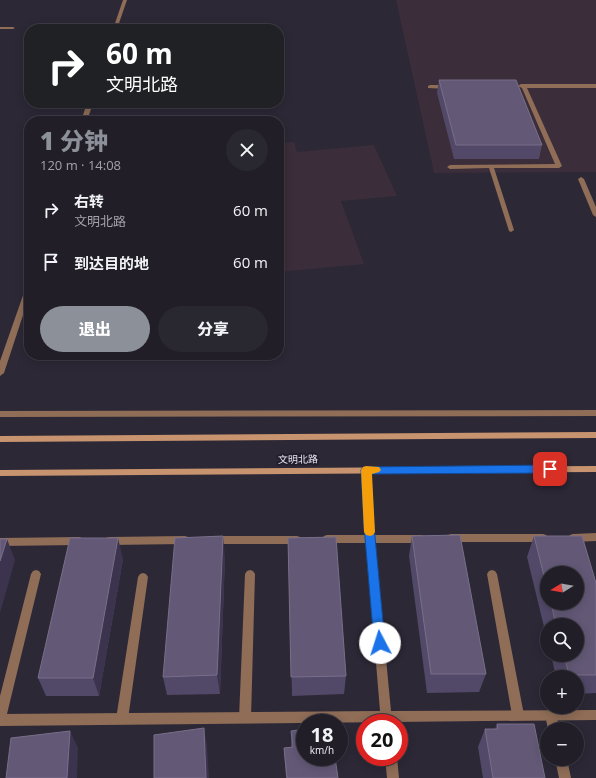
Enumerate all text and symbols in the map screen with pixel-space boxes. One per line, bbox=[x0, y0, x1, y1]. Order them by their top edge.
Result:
text: 60 m bbox=[106, 34, 173, 72]
icon: right bbox=[40, 40, 92, 92]
text: 文明北路 bbox=[106, 72, 178, 96]
text: 1 分钟 bbox=[40, 124, 108, 157]
button: close bbox=[226, 129, 268, 171]
text: 120 m · 14:08 bbox=[40, 156, 121, 174]
text: 右转 bbox=[74, 191, 104, 211]
icon: right bbox=[40, 199, 62, 221]
text: 60 m bbox=[233, 200, 268, 220]
text: 文明北路 bbox=[74, 212, 126, 230]
icon: arrive bbox=[40, 251, 62, 273]
text: 60 m bbox=[233, 252, 268, 272]
text: 到达目的地 bbox=[74, 253, 149, 273]
button: 退出 bbox=[40, 306, 150, 352]
button: 分享 bbox=[158, 306, 268, 352]
street label: 文明北路 bbox=[278, 452, 318, 466]
pin bbox=[533, 452, 567, 486]
icon: arrive bbox=[539, 458, 561, 480]
north arrow bbox=[540, 566, 584, 610]
map controls bbox=[540, 566, 584, 766]
button: search bbox=[540, 618, 584, 662]
position arrow bbox=[359, 622, 401, 664]
button: + bbox=[540, 670, 584, 714]
speed limit sign: 20 bbox=[356, 714, 408, 766]
text: 18 bbox=[311, 721, 333, 748]
button: − bbox=[540, 722, 584, 766]
text: km/h bbox=[310, 743, 334, 757]

